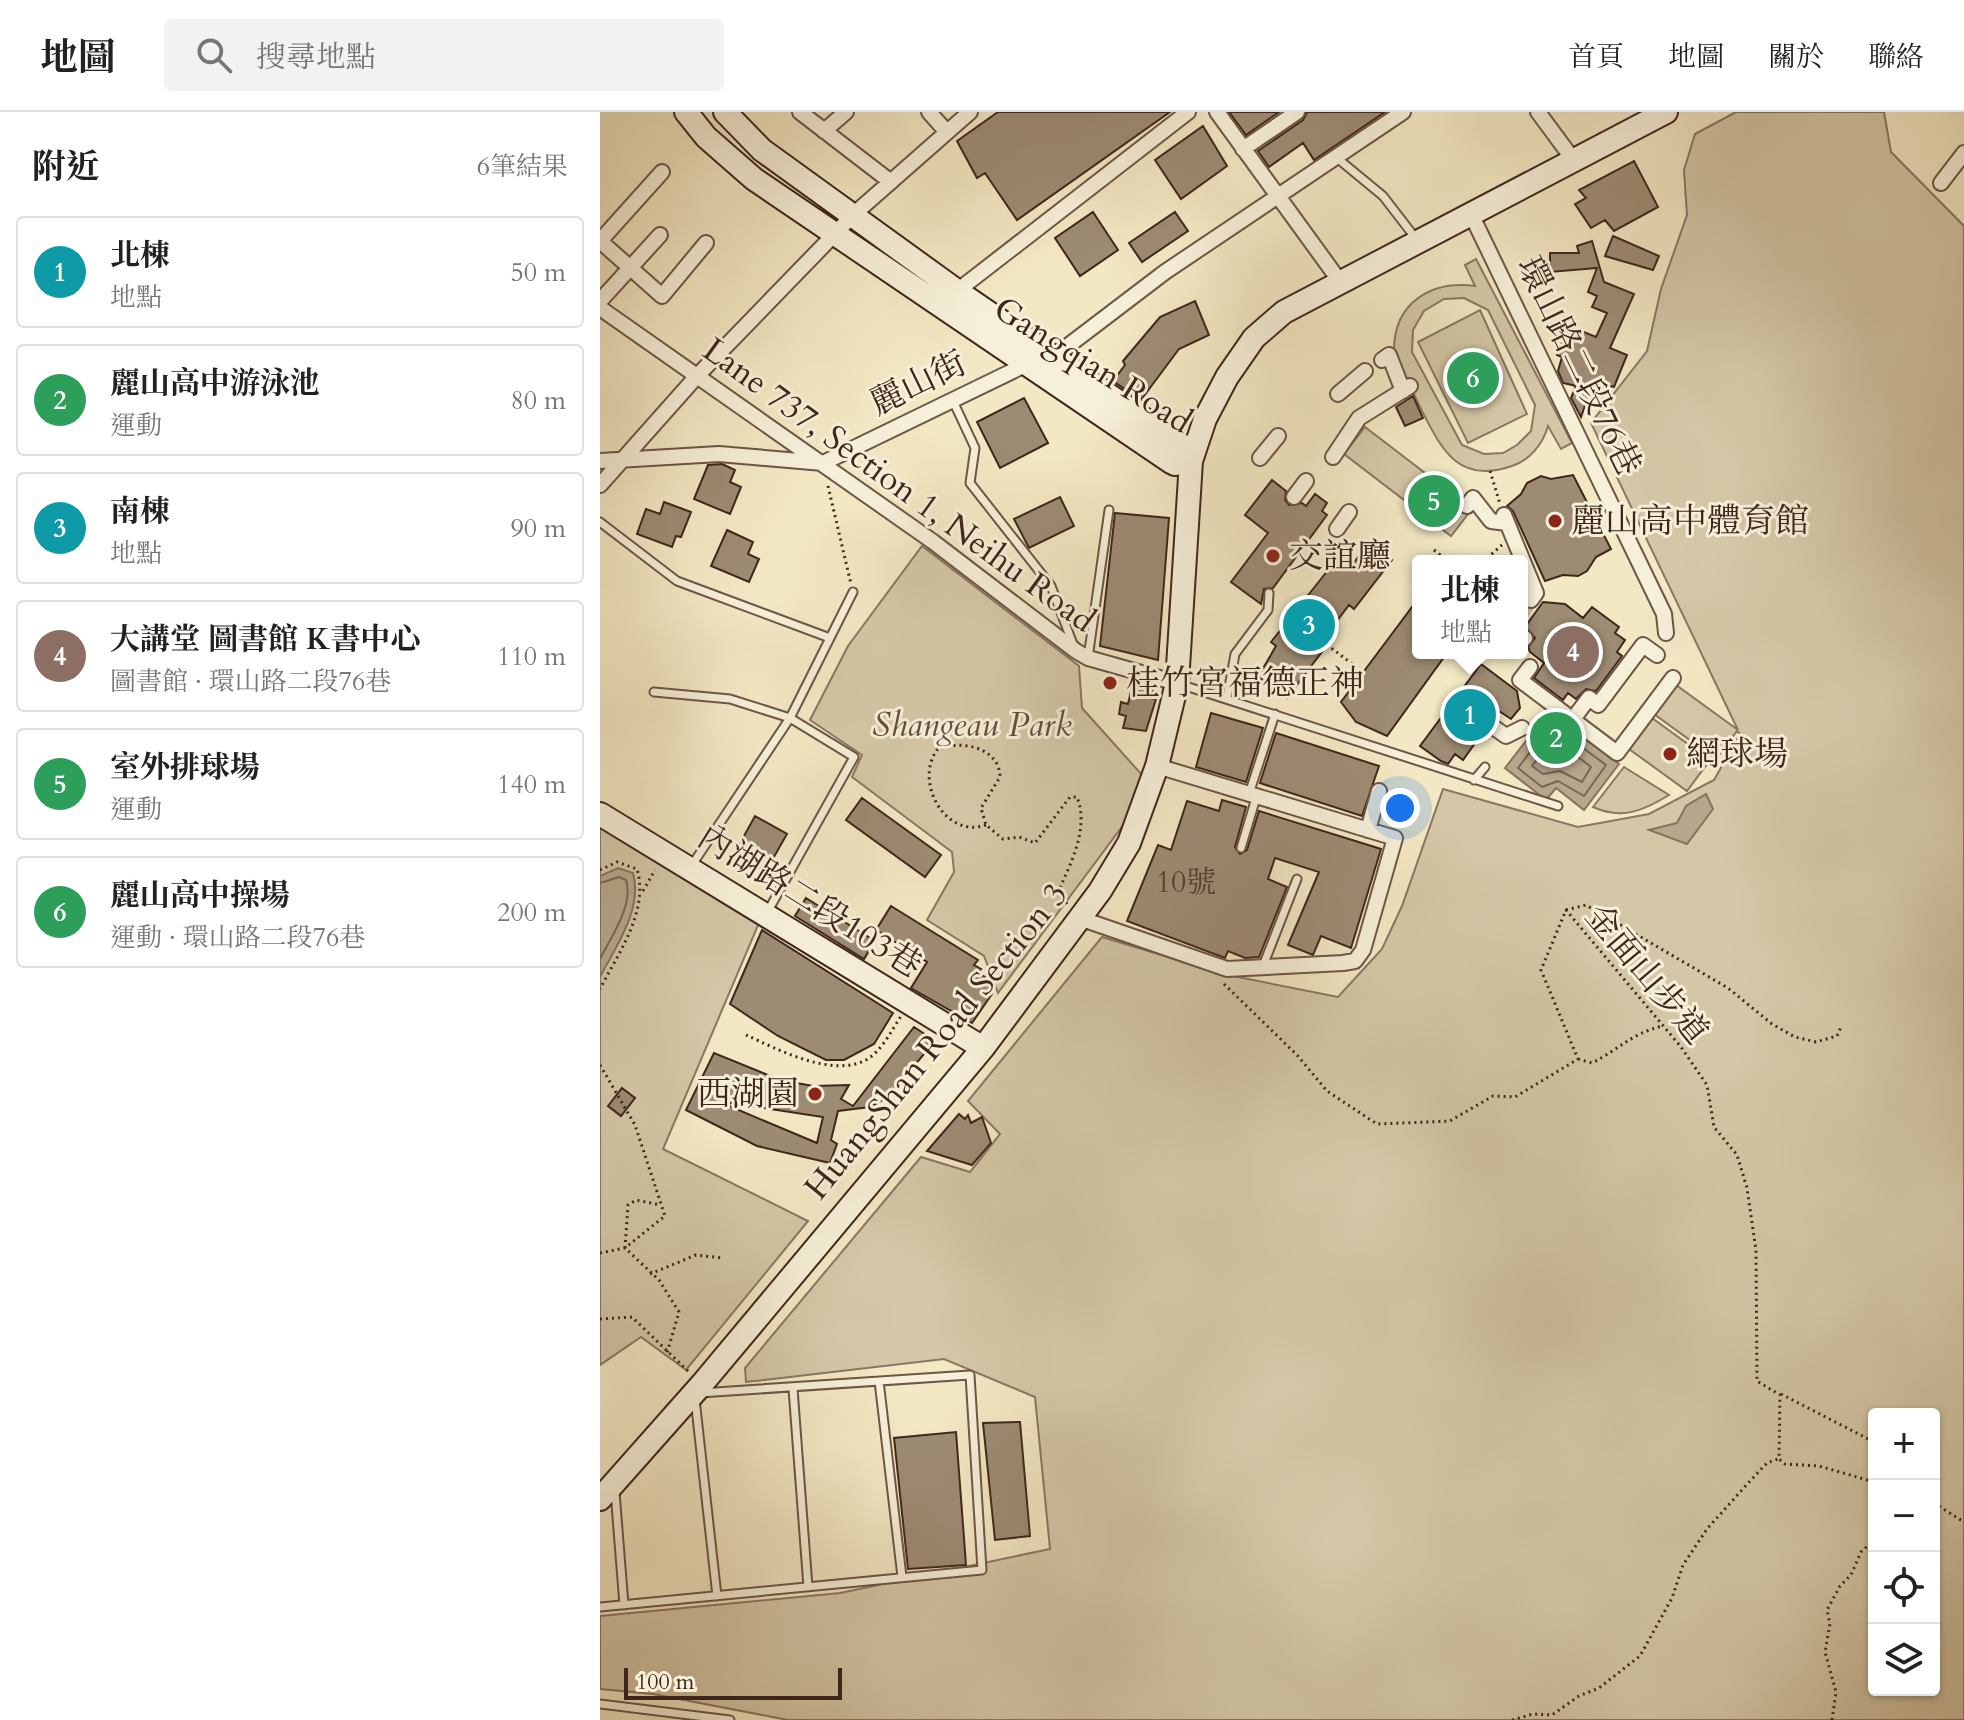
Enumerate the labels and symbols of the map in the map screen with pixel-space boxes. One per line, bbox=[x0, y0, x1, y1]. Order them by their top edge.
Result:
street label: 環山路二段76巷 bbox=[1506, 249, 1652, 483]
street label: Gangqian Road bbox=[985, 286, 1201, 444]
street label: Lane 737, Section 1, Neihu Road bbox=[693, 327, 1105, 643]
street label: 麗山街 bbox=[862, 340, 974, 426]
pin: 6 bbox=[1447, 348, 1499, 408]
pin: 5 bbox=[1408, 471, 1460, 531]
place label: 麗山高中體育館 bbox=[1571, 498, 1809, 544]
marker: 麗山高中體育館 bbox=[1546, 512, 1564, 530]
place label: 交誼廳 bbox=[1289, 533, 1391, 579]
marker: 交誼廳 bbox=[1264, 547, 1282, 565]
pin: 3 bbox=[1283, 595, 1335, 655]
pin: 4 bbox=[1547, 622, 1599, 682]
place label: 桂竹宮福德正神 bbox=[1126, 660, 1364, 706]
marker: 桂竹宮福德正神 bbox=[1101, 674, 1119, 692]
pin: 1 bbox=[1444, 685, 1496, 745]
park label: Shangeau Park bbox=[872, 702, 1072, 748]
pin: 2 bbox=[1530, 708, 1582, 768]
place label: 網球場 bbox=[1686, 731, 1788, 777]
marker: 網球場 bbox=[1661, 745, 1679, 763]
your location bbox=[1380, 788, 1420, 828]
street label: 內湖路二段103巷 bbox=[689, 814, 931, 988]
house number: 10號 bbox=[1156, 862, 1216, 903]
street label: HuangShan Road Section 3 bbox=[794, 873, 1078, 1209]
street label: 金面山步道 bbox=[1575, 894, 1719, 1054]
place label: 西湖園 bbox=[697, 1071, 799, 1117]
marker: 西湖園 bbox=[806, 1085, 824, 1103]
scale bar bbox=[624, 1664, 842, 1700]

